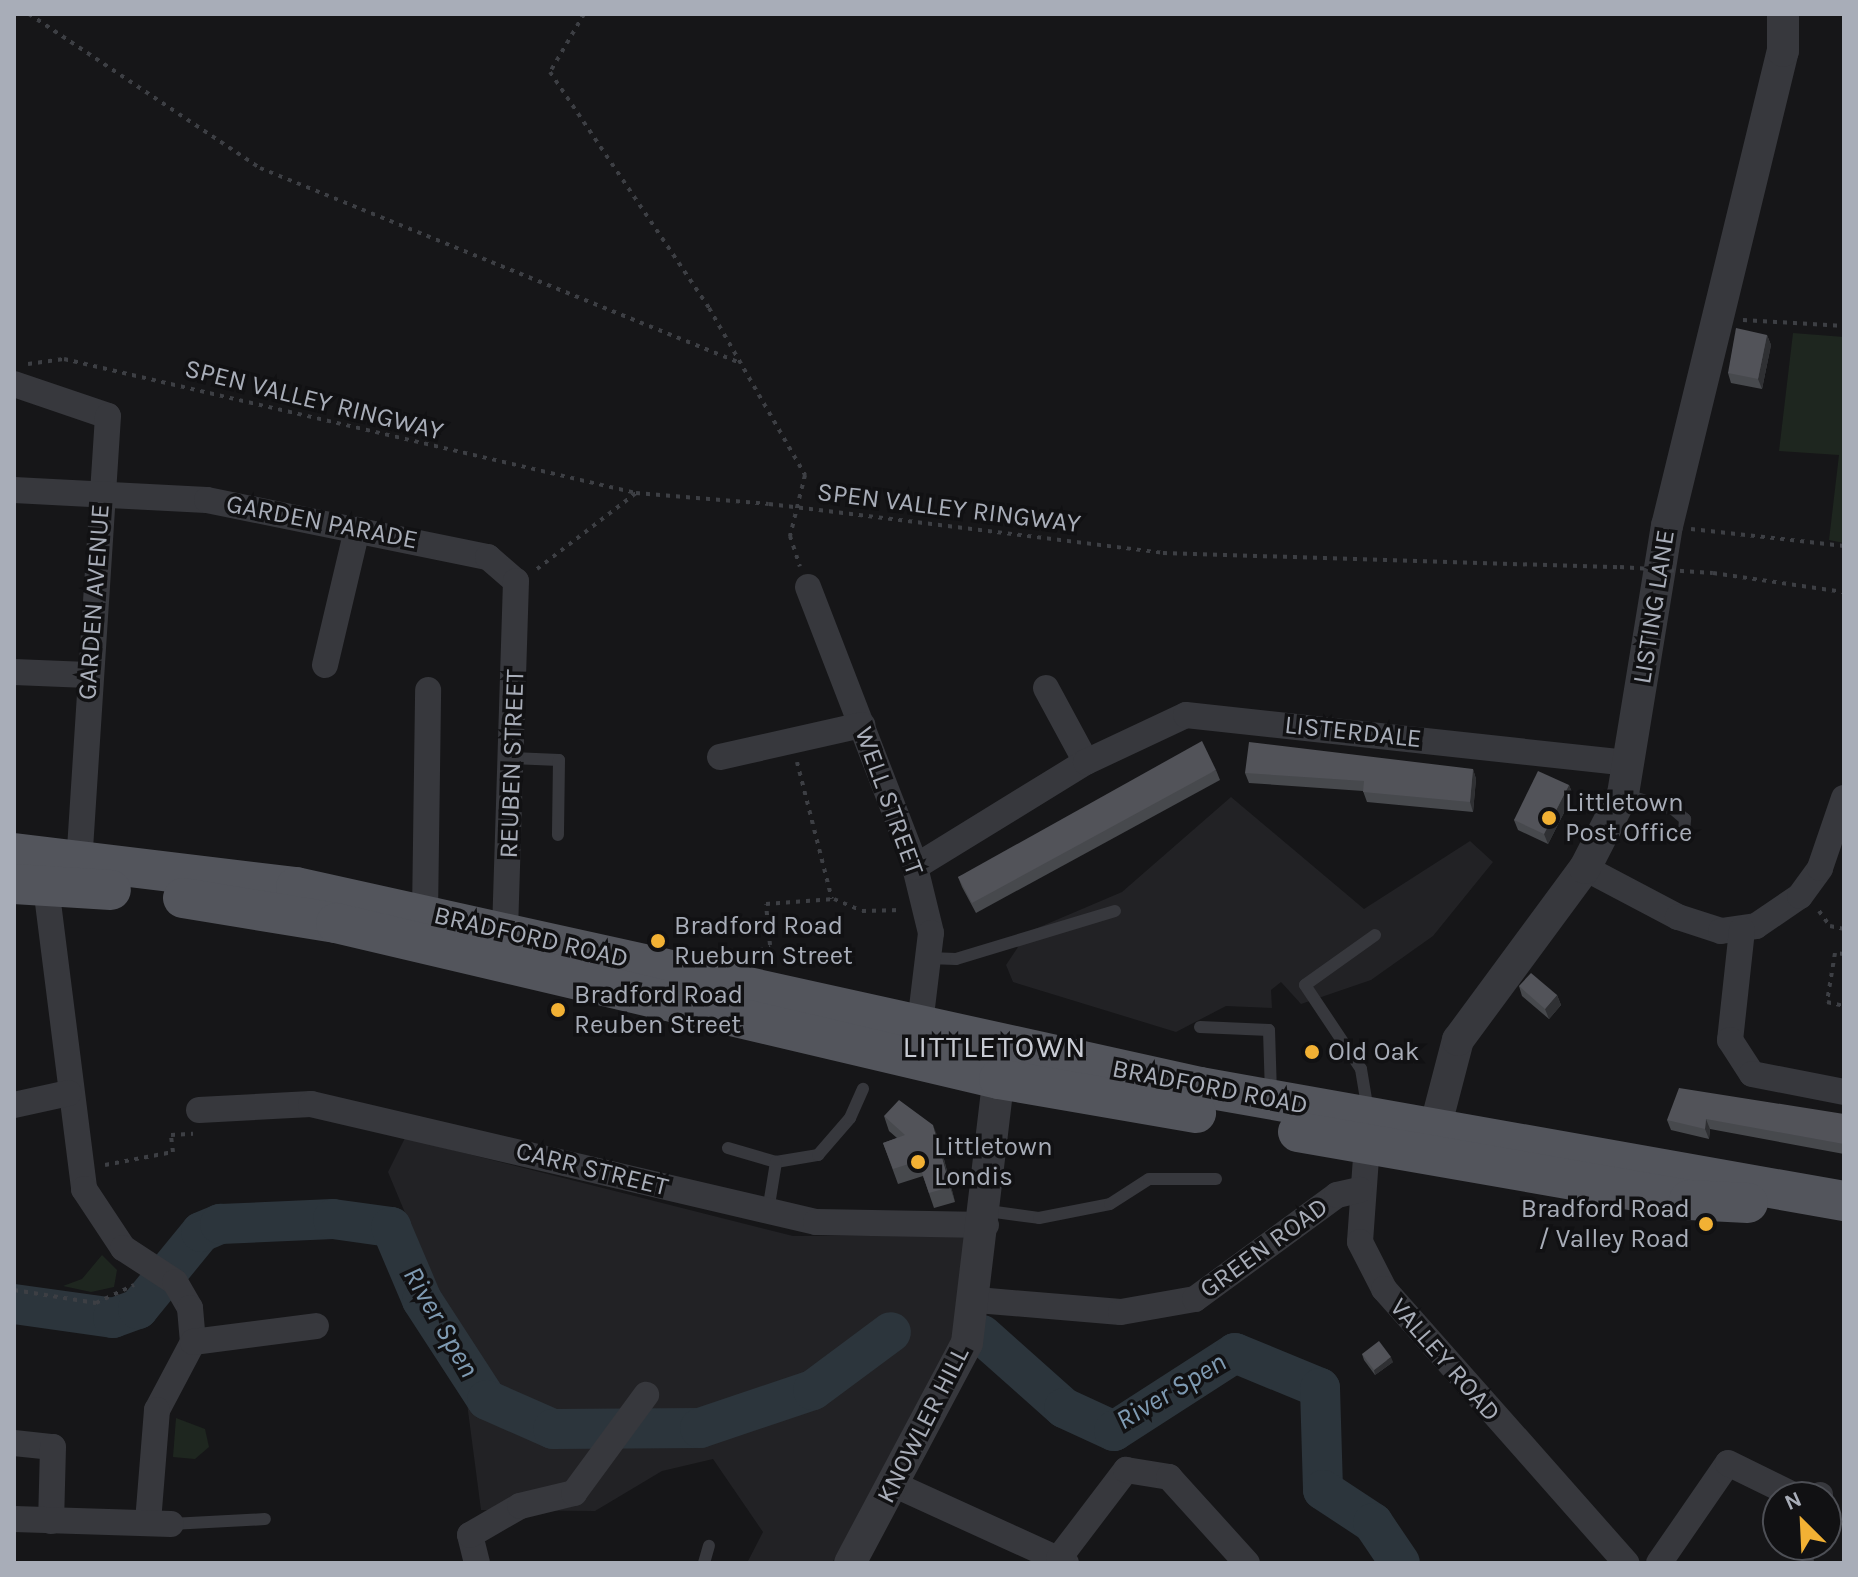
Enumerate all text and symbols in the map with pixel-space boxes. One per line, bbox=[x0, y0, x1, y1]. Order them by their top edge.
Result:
street label: SPEN VALLEY RINGWAY bbox=[181, 353, 447, 447]
street label: SPEN VALLEY RINGWAY bbox=[815, 476, 1083, 540]
street label: GARDEN PARADE bbox=[224, 488, 420, 556]
street label: GARDEN AVENUE bbox=[72, 503, 116, 701]
street label: LISTING LANE bbox=[1626, 528, 1682, 686]
street label: REUBEN STREET bbox=[493, 669, 531, 859]
street label: LISTERDALE bbox=[1283, 709, 1423, 755]
street label: WELL STREET bbox=[848, 723, 930, 879]
place label: Littletown Post Office bbox=[1565, 787, 1692, 848]
marker: Littletown Post Office bbox=[1540, 809, 1558, 827]
street label: BRADFORD ROAD bbox=[431, 899, 631, 975]
place label: Bradford Road Rueburn Street bbox=[674, 910, 853, 972]
marker: Bradford Road Rueburn Street bbox=[649, 932, 667, 950]
place label: Bradford Road Reuben Street bbox=[574, 979, 743, 1040]
marker: Bradford Road Reuben Street bbox=[549, 1001, 567, 1019]
district label: LITTLETOWN bbox=[902, 1029, 1088, 1065]
place label: Old Oak bbox=[1328, 1036, 1419, 1068]
marker: Old Oak bbox=[1303, 1043, 1321, 1061]
street label: BRADFORD ROAD bbox=[1110, 1053, 1310, 1121]
place label: Littletown Londis bbox=[934, 1131, 1053, 1192]
street label: CARR STREET bbox=[513, 1135, 671, 1203]
marker: Littletown Londis bbox=[909, 1153, 927, 1171]
street label: GREEN ROAD bbox=[1194, 1191, 1334, 1305]
place label: Bradford Road / Valley Road bbox=[1521, 1193, 1690, 1254]
marker: Bradford Road / Valley Road bbox=[1697, 1215, 1715, 1233]
water label: River Spen bbox=[396, 1261, 486, 1383]
street label: VALLEY ROAD bbox=[1383, 1292, 1507, 1428]
street label: KNOWLER HILL bbox=[870, 1342, 976, 1508]
water label: River Spen bbox=[1110, 1345, 1232, 1437]
north arrow bbox=[1762, 1481, 1842, 1561]
text: N bbox=[1781, 1486, 1806, 1516]

